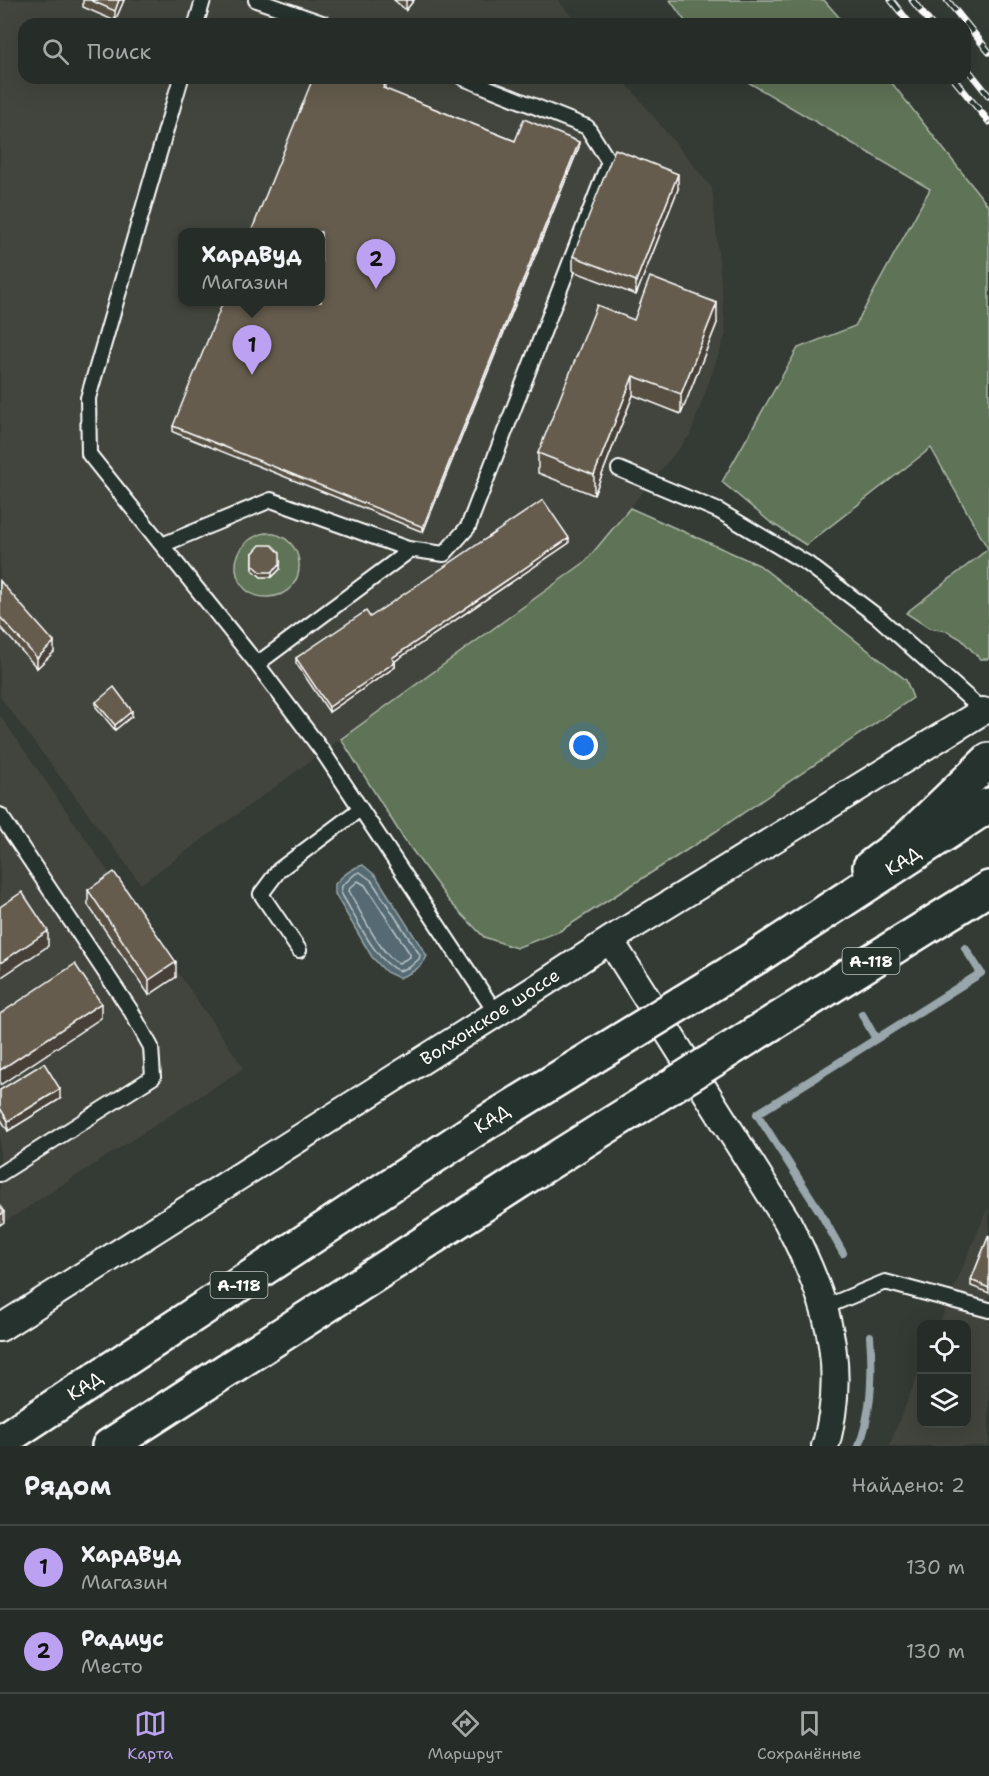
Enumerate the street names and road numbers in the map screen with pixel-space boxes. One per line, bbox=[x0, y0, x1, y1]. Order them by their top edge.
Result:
street label: КАД bbox=[881, 841, 926, 881]
road number: А-118 bbox=[842, 948, 900, 974]
street label: Волхонское шоссе bbox=[416, 963, 564, 1071]
street label: КАД bbox=[470, 1099, 515, 1139]
road number: А-118 bbox=[210, 1272, 268, 1298]
street label: КАД bbox=[63, 1366, 108, 1406]

